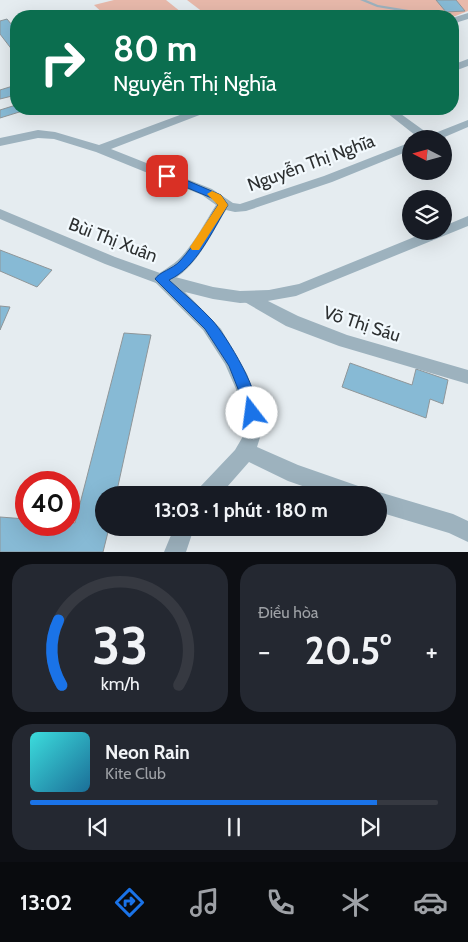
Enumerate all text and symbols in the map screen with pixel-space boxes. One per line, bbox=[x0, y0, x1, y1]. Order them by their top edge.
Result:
text: 80 m bbox=[113, 27, 197, 70]
icon: right bbox=[30, 30, 95, 95]
text: Nguyễn Thị Nghĩa bbox=[113, 70, 276, 97]
street label: Nguyễn Thị Nghĩa bbox=[244, 130, 378, 196]
north arrow bbox=[402, 130, 452, 180]
map controls bbox=[402, 130, 452, 240]
pin bbox=[146, 155, 188, 197]
icon: arrive bbox=[153, 162, 181, 190]
button: layers bbox=[402, 190, 452, 240]
street label: Bùi Thị Xuân bbox=[65, 213, 161, 267]
street label: Võ Thị Sáu bbox=[321, 301, 403, 347]
position arrow bbox=[225, 386, 277, 438]
speed limit sign: 40 bbox=[15, 471, 80, 536]
text: 13:03 · 1 phút · 180 m bbox=[154, 499, 328, 522]
text: Điều hòa bbox=[258, 603, 318, 622]
text: 33 bbox=[92, 614, 148, 677]
text: 20.5° bbox=[305, 627, 391, 674]
text: − bbox=[258, 634, 270, 668]
text: + bbox=[426, 634, 438, 668]
text: km/h bbox=[100, 673, 140, 694]
text: Neon Rain bbox=[105, 741, 190, 764]
text: Kite Club bbox=[105, 764, 166, 783]
icon: previous bbox=[84, 813, 112, 841]
icon: pause bbox=[220, 813, 248, 841]
icon: next bbox=[356, 813, 384, 841]
icon: directions bbox=[112, 885, 147, 920]
icon: music bbox=[187, 885, 222, 920]
icon: phone bbox=[263, 885, 298, 920]
icon: climate bbox=[338, 885, 373, 920]
icon: car bbox=[413, 885, 448, 920]
text: 13:02 bbox=[20, 889, 72, 916]

